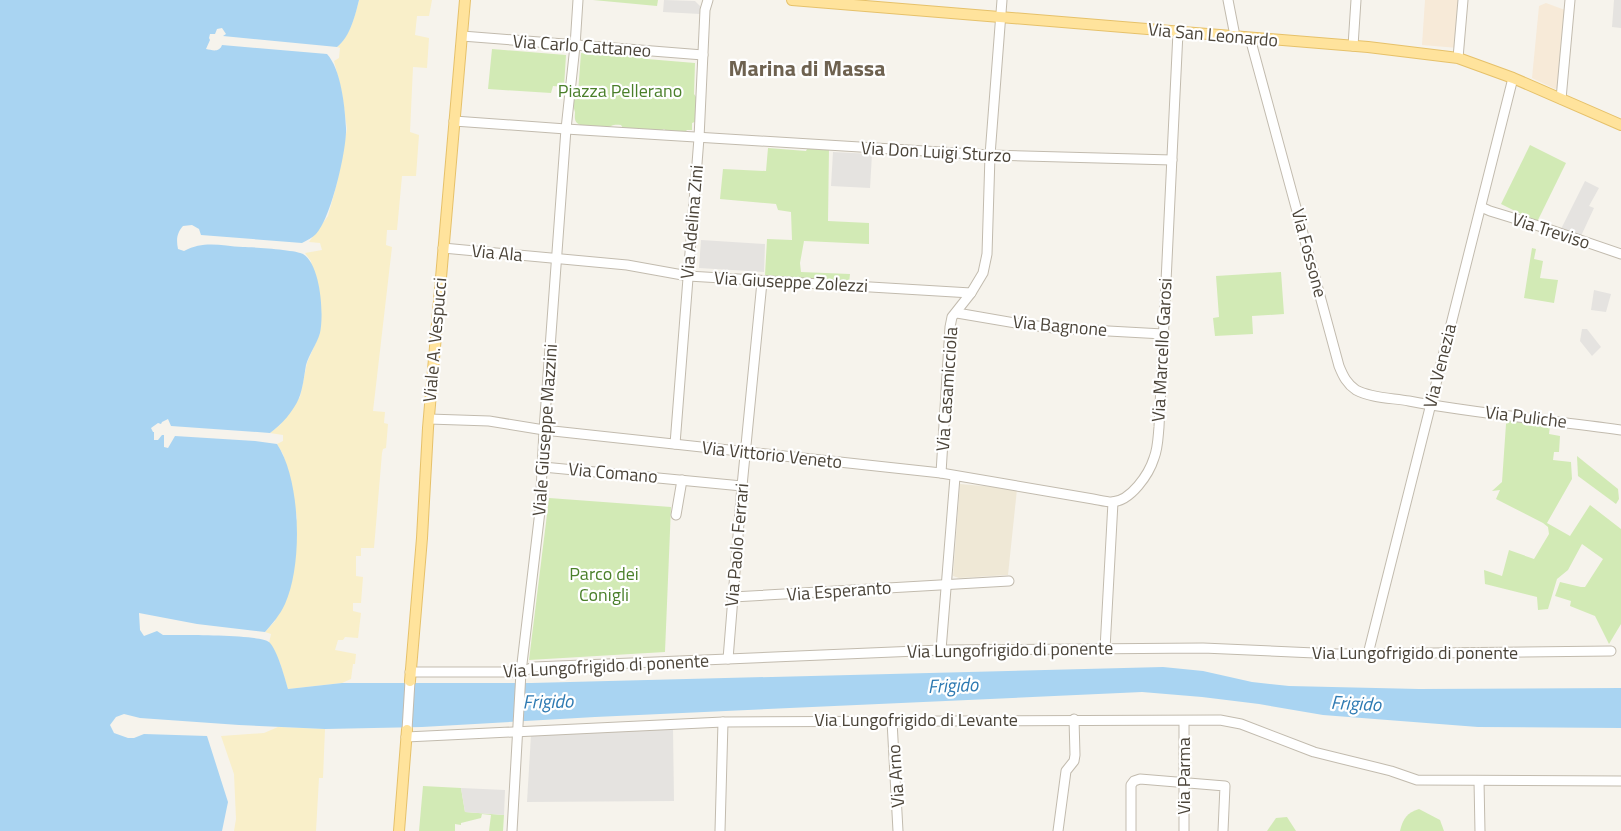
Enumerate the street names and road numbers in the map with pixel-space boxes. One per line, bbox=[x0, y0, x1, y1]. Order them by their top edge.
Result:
street label: Via San Leonardo bbox=[1147, 15, 1279, 54]
street label: Via Carlo Cattaneo bbox=[512, 27, 652, 64]
street label: Via Don Luigi Sturzo bbox=[860, 134, 1012, 169]
street label: Via Adelina Zini bbox=[673, 164, 710, 280]
street label: Via Fossone bbox=[1285, 205, 1334, 300]
street label: Via Treviso bbox=[1509, 205, 1594, 256]
street label: Via Ala bbox=[470, 237, 524, 268]
street label: Via Giuseppe Zolezzi bbox=[713, 264, 869, 299]
street label: Viale A. Vespucci bbox=[416, 276, 453, 403]
street label: Via Marcello Garosi bbox=[1144, 277, 1179, 423]
street label: Via Bagnone bbox=[1012, 308, 1108, 343]
street label: Via Venezia bbox=[1416, 321, 1463, 411]
street label: Via Casamicciola bbox=[929, 326, 964, 452]
street label: Viale Giuseppe Mazzini bbox=[525, 343, 564, 517]
street label: Via Puliche bbox=[1484, 398, 1569, 435]
street label: Via Vittorio Veneto bbox=[700, 434, 844, 475]
street label: Via Comano bbox=[567, 455, 659, 490]
street label: Via Paolo Ferrari bbox=[718, 482, 755, 608]
street label: Via Esperanto bbox=[786, 573, 892, 608]
street label: Via Lungofrigido di ponente bbox=[907, 634, 1113, 665]
street label: Via Lungofrigido di ponente bbox=[1312, 639, 1518, 666]
street label: Via Lungofrigido di ponente bbox=[502, 647, 710, 684]
street label: Via Lungofrigido di Levante bbox=[814, 706, 1018, 733]
street label: Via Parma bbox=[1170, 737, 1197, 815]
street label: Via Arno bbox=[880, 743, 911, 809]

